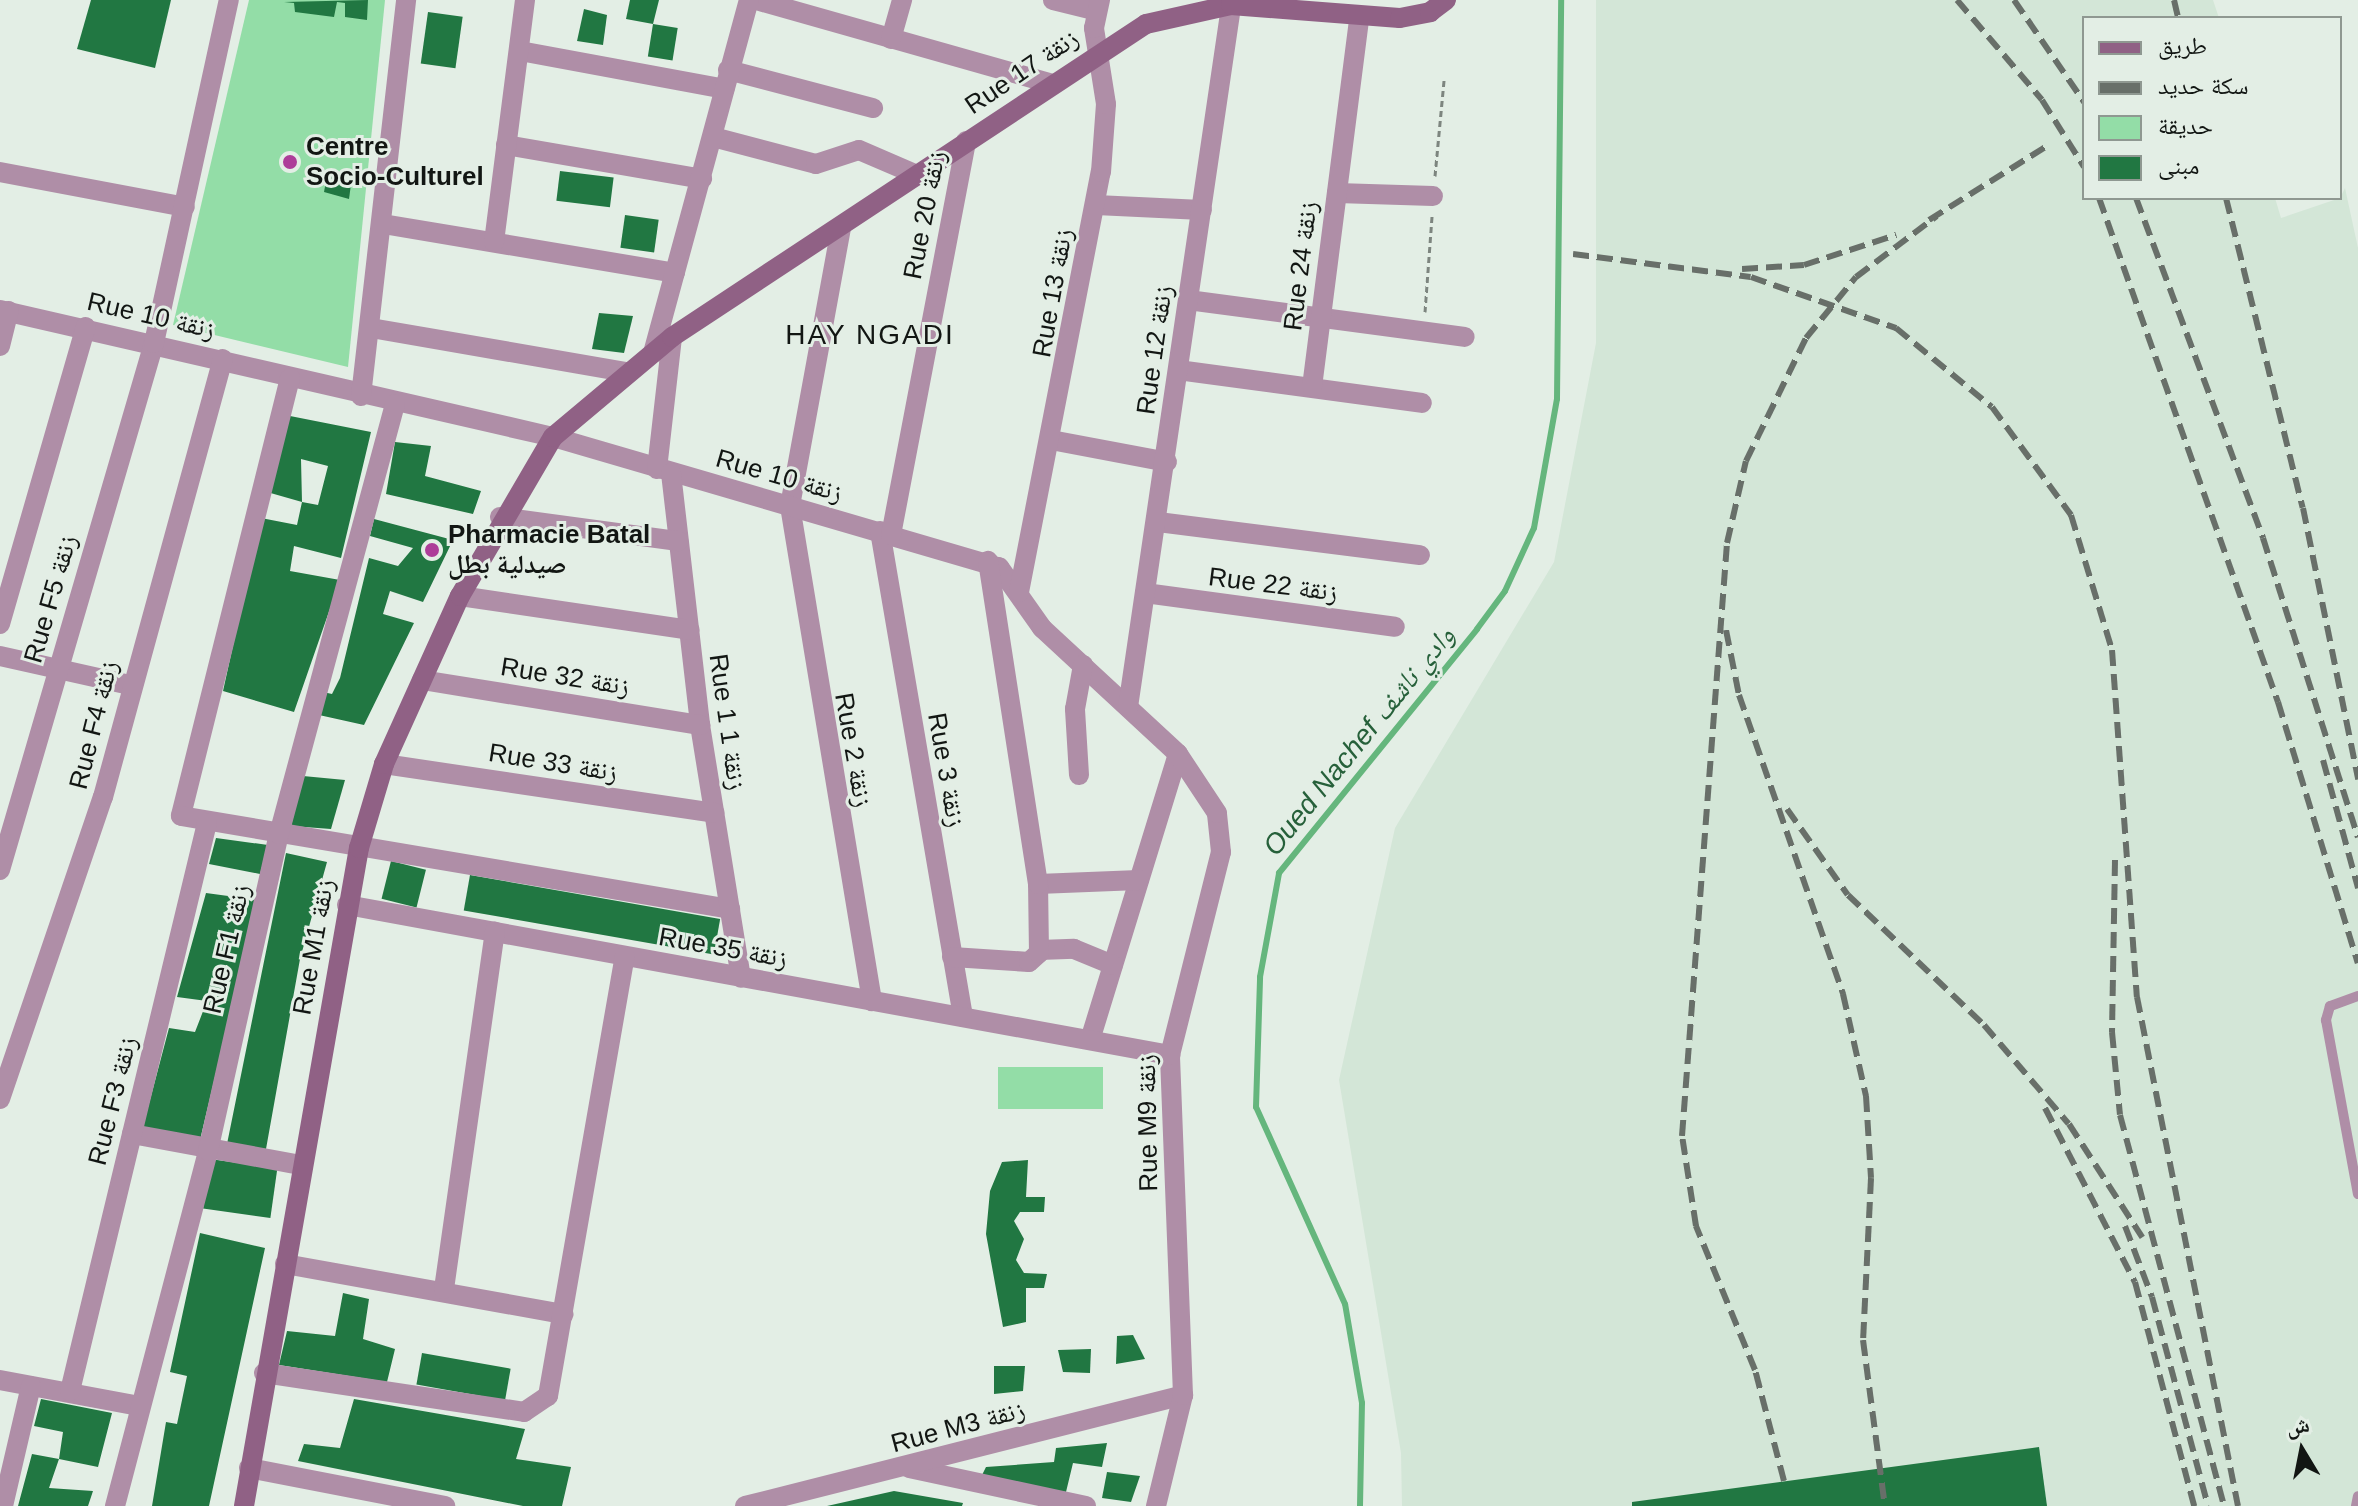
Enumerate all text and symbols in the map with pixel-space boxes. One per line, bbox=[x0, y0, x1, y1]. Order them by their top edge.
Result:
legend bbox=[2082, 16, 2342, 200]
street label: Rue 17 زنقة bbox=[959, 23, 1085, 121]
text: طريق bbox=[2158, 32, 2207, 59]
text: سكة حديد bbox=[2158, 72, 2249, 99]
text: حديقة bbox=[2158, 112, 2213, 139]
place label: Centre Socio-Culturel bbox=[306, 131, 484, 192]
street label: Rue 20 زنقة bbox=[897, 148, 953, 282]
text: مبنى bbox=[2158, 152, 2199, 179]
marker: Centre Socio-Culturel bbox=[281, 153, 299, 171]
street label: Rue 24 زنقة bbox=[1278, 200, 1324, 332]
street label: Rue 13 زنقة bbox=[1026, 226, 1080, 360]
street label: Rue 12 زنقة bbox=[1131, 283, 1179, 417]
street label: Rue 10 زنقة bbox=[84, 286, 218, 346]
district label: HAY NGADI bbox=[785, 318, 955, 352]
street label: Rue 10 زنقة bbox=[712, 443, 846, 509]
place label: Pharmacie Batal صيدلية بطل bbox=[448, 519, 650, 580]
street label: Rue F5 زنقة bbox=[18, 532, 84, 666]
marker: Pharmacie Batal صيدلية بطل bbox=[423, 541, 441, 559]
street label: Rue 22 زنقة bbox=[1207, 562, 1339, 608]
water label: Oued Nachef وادي ناشف bbox=[1256, 620, 1462, 862]
street label: Rue 32 زنقة bbox=[498, 651, 632, 703]
street label: Rue 1 زنقة 1 bbox=[702, 652, 752, 792]
street label: Rue F4 زنقة bbox=[63, 657, 125, 793]
street label: Rue 2 زنقة bbox=[828, 690, 878, 810]
street label: Rue 3 زنقة bbox=[921, 710, 971, 830]
street label: Rue 33 زنقة bbox=[486, 737, 620, 789]
street label: Rue M1 زنقة bbox=[287, 877, 341, 1017]
street label: Rue F1 زنقة bbox=[197, 881, 257, 1017]
street label: Rue 35 زنقة bbox=[656, 921, 790, 975]
street label: Rue F3 زنقة bbox=[82, 1033, 144, 1169]
street label: Rue M9 زنقة bbox=[1131, 1054, 1165, 1192]
street label: Rue M3 زنقة bbox=[888, 1394, 1028, 1460]
north arrow bbox=[2262, 1410, 2342, 1490]
text: ش bbox=[2284, 1412, 2311, 1440]

